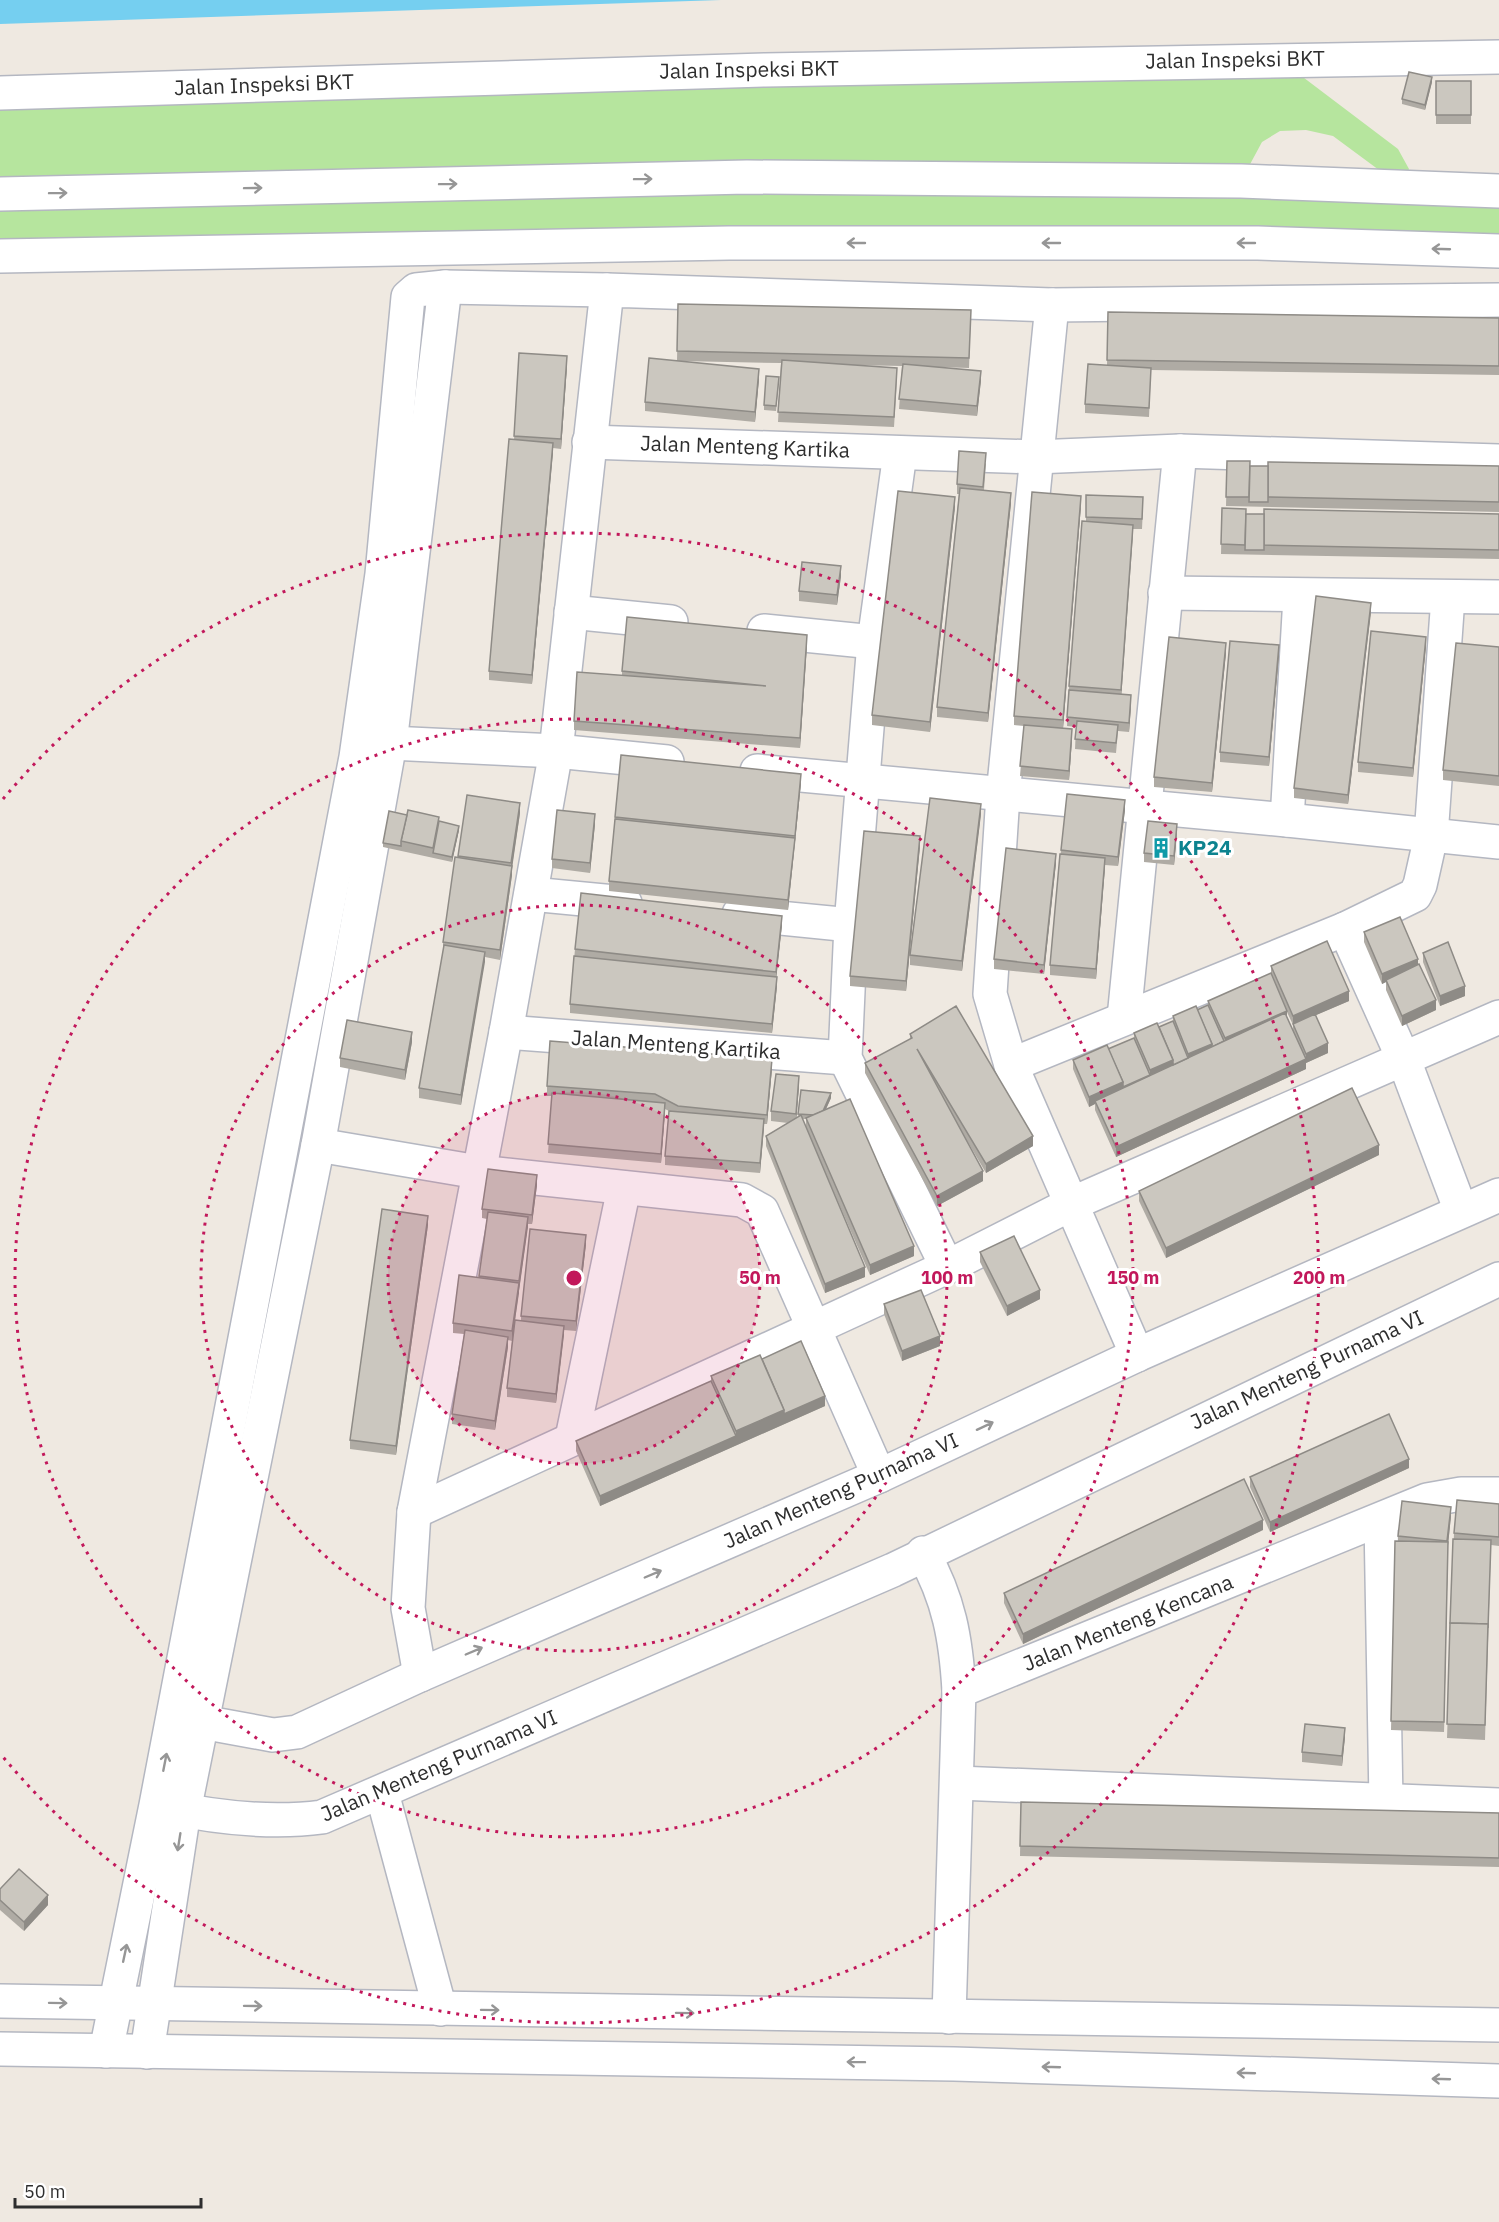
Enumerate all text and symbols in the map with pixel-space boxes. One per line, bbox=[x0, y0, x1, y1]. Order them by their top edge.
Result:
street label: Jalan Inspeksi BKT bbox=[1145, 43, 1325, 75]
street label: Jalan Inspeksi BKT bbox=[659, 53, 839, 85]
street label: Jalan Inspeksi BKT bbox=[174, 67, 354, 101]
one-way arrow bbox=[633, 173, 653, 185]
one-way arrow bbox=[438, 178, 458, 189]
one-way arrow bbox=[243, 183, 263, 194]
one-way arrow bbox=[48, 187, 68, 199]
one-way arrow bbox=[846, 237, 866, 249]
one-way arrow bbox=[1041, 237, 1061, 249]
one-way arrow bbox=[1236, 237, 1256, 249]
one-way arrow bbox=[1431, 244, 1451, 255]
street label: Jalan Menteng Kartika bbox=[640, 428, 850, 464]
place label: KP24 bbox=[1178, 833, 1232, 861]
building icon: KP24 bbox=[1149, 836, 1173, 860]
street label: Jalan Menteng Kartika bbox=[570, 1023, 782, 1065]
text: 50 m bbox=[739, 1266, 781, 1289]
text: 100 m bbox=[921, 1266, 973, 1289]
text: 150 m bbox=[1107, 1266, 1159, 1289]
text: 200 m bbox=[1293, 1266, 1345, 1289]
centre of rings bbox=[564, 1268, 584, 1288]
street label: Jalan Menteng Purnama VI bbox=[1185, 1303, 1428, 1436]
one-way arrow bbox=[975, 1420, 993, 1432]
street label: Jalan Menteng Purnama VI bbox=[719, 1426, 962, 1555]
street label: Jalan Menteng Kencana bbox=[1018, 1567, 1237, 1677]
one-way arrow bbox=[643, 1568, 661, 1579]
one-way arrow bbox=[464, 1645, 483, 1656]
street label: Jalan Menteng Purnama VI bbox=[316, 1703, 561, 1828]
one-way arrow bbox=[160, 1752, 171, 1772]
one-way arrow bbox=[173, 1832, 184, 1852]
one-way arrow bbox=[120, 1943, 132, 1962]
one-way arrow bbox=[48, 1997, 68, 2008]
one-way arrow bbox=[243, 2000, 263, 2012]
one-way arrow bbox=[480, 2004, 500, 2016]
one-way arrow bbox=[675, 2007, 695, 2019]
one-way arrow bbox=[846, 2056, 866, 2068]
one-way arrow bbox=[1041, 2061, 1061, 2072]
one-way arrow bbox=[1236, 2067, 1256, 2078]
one-way arrow bbox=[1431, 2073, 1451, 2084]
scale bar bbox=[15, 2171, 201, 2209]
text: 50 m bbox=[24, 2180, 66, 2203]

